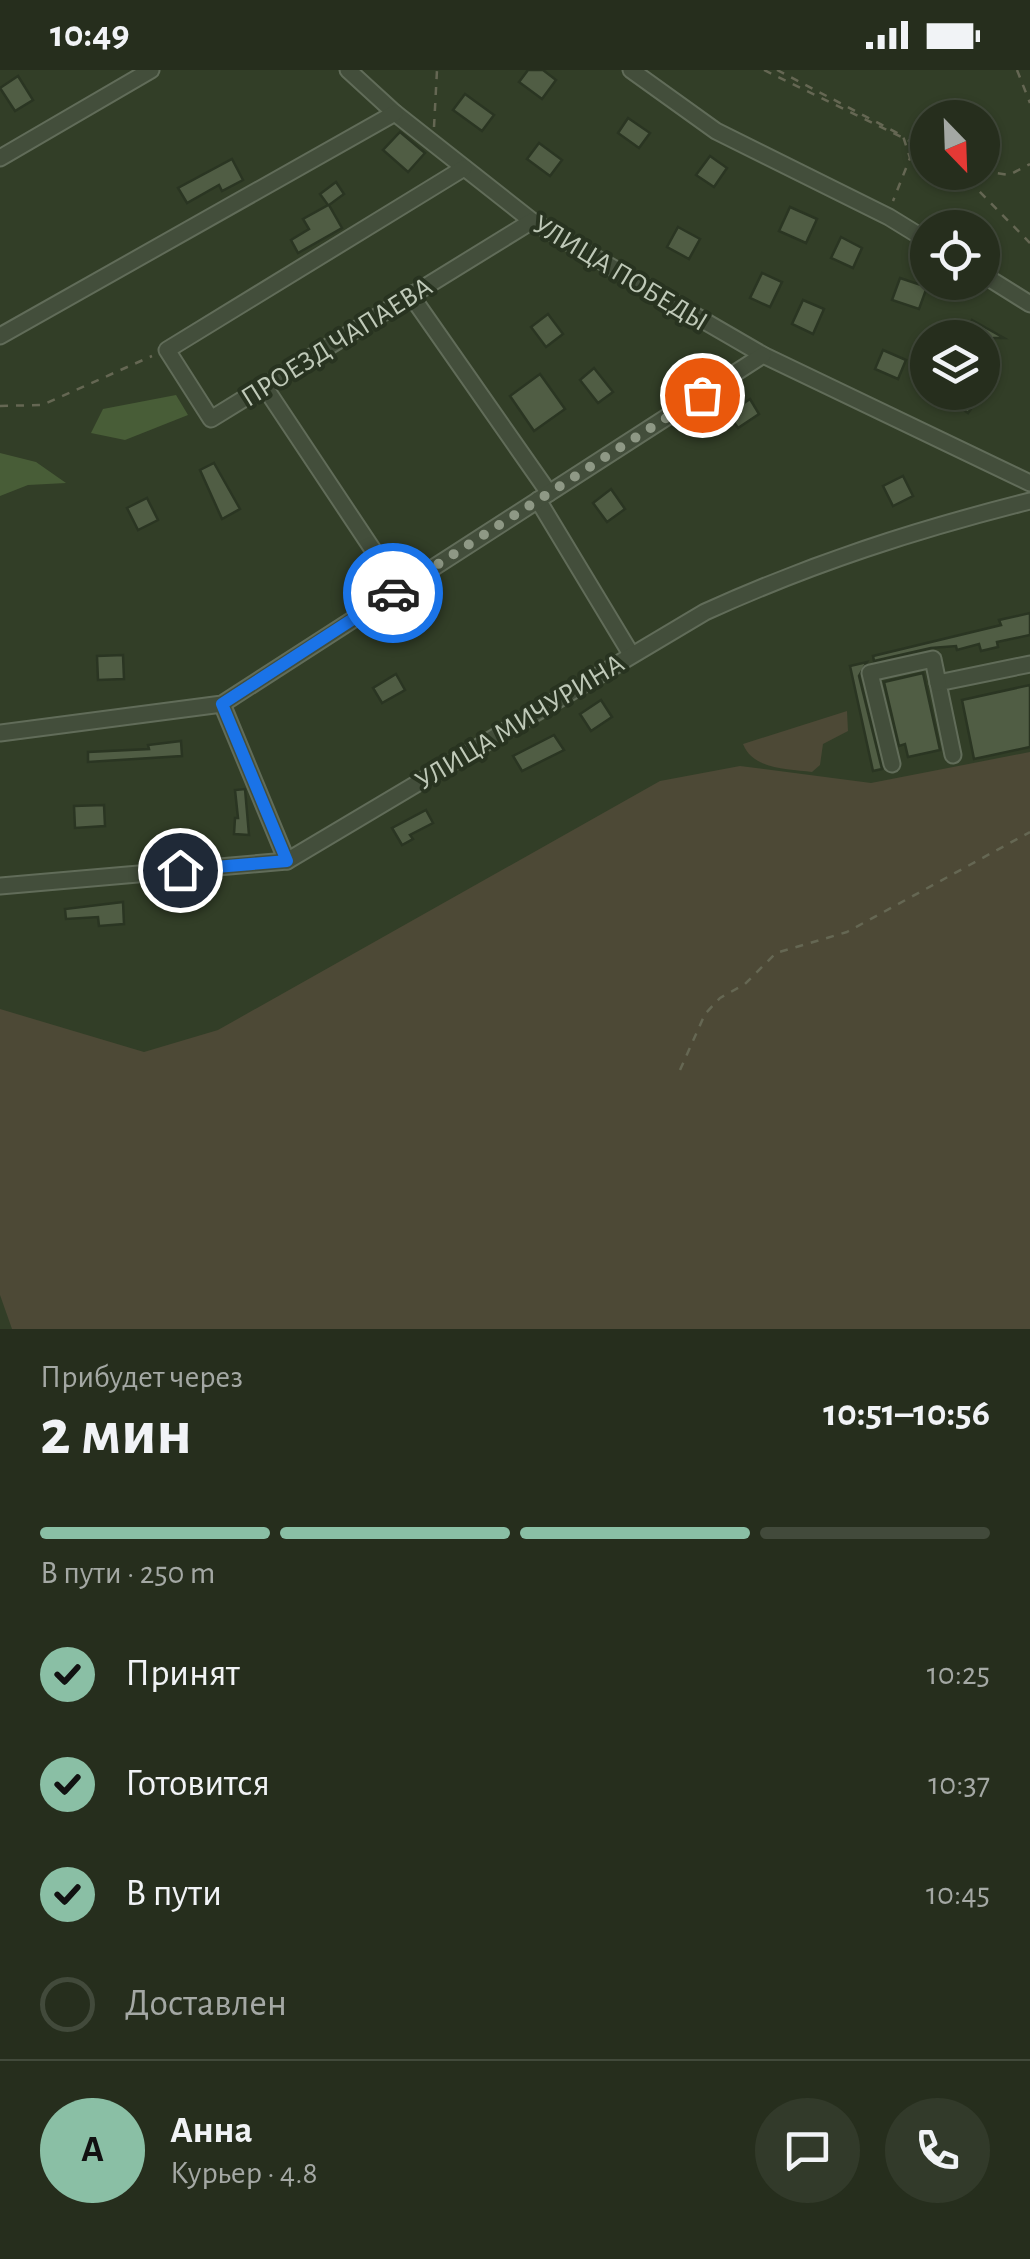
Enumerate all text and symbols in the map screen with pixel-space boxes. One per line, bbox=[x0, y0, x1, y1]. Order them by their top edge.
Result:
text: 10:49 bbox=[50, 16, 130, 54]
north arrow bbox=[910, 100, 1000, 190]
map controls bbox=[910, 100, 1000, 410]
button: locate bbox=[910, 210, 1000, 300]
street label: УЛИЦА ПОБЕДЫ bbox=[528, 211, 712, 337]
street label: ПРОЕЗД ЧАПАЕВА bbox=[237, 273, 437, 413]
button: layers bbox=[910, 320, 1000, 410]
pin bbox=[660, 353, 745, 438]
icon: bag bbox=[675, 368, 730, 423]
courier bbox=[343, 543, 443, 643]
icon: car bbox=[366, 566, 421, 621]
street label: УЛИЦА МИЧУРИНА bbox=[411, 649, 629, 796]
pin bbox=[138, 828, 223, 913]
icon: home bbox=[153, 843, 208, 898]
text: Прибудет через bbox=[40, 1361, 243, 1393]
text: 10:51–10:56 bbox=[823, 1395, 990, 1433]
text: 2 мин bbox=[40, 1401, 192, 1466]
text: В пути · 250 m bbox=[40, 1557, 215, 1589]
icon: check bbox=[40, 1647, 95, 1702]
text: Принят bbox=[125, 1655, 240, 1693]
text: 10:25 bbox=[927, 1658, 990, 1690]
icon: check bbox=[40, 1757, 95, 1812]
text: Готовится bbox=[125, 1765, 270, 1803]
text: 10:37 bbox=[928, 1768, 990, 1800]
icon: check bbox=[40, 1867, 95, 1922]
text: В пути bbox=[125, 1875, 222, 1913]
text: 10:45 bbox=[926, 1878, 990, 1910]
text: Доставлен bbox=[125, 1985, 287, 2023]
button: chat bbox=[755, 2098, 860, 2203]
button: phone bbox=[885, 2098, 990, 2203]
text: Анна bbox=[170, 2112, 253, 2150]
text: А bbox=[81, 2131, 104, 2169]
text: Курьер · 4.8 bbox=[170, 2157, 318, 2189]

